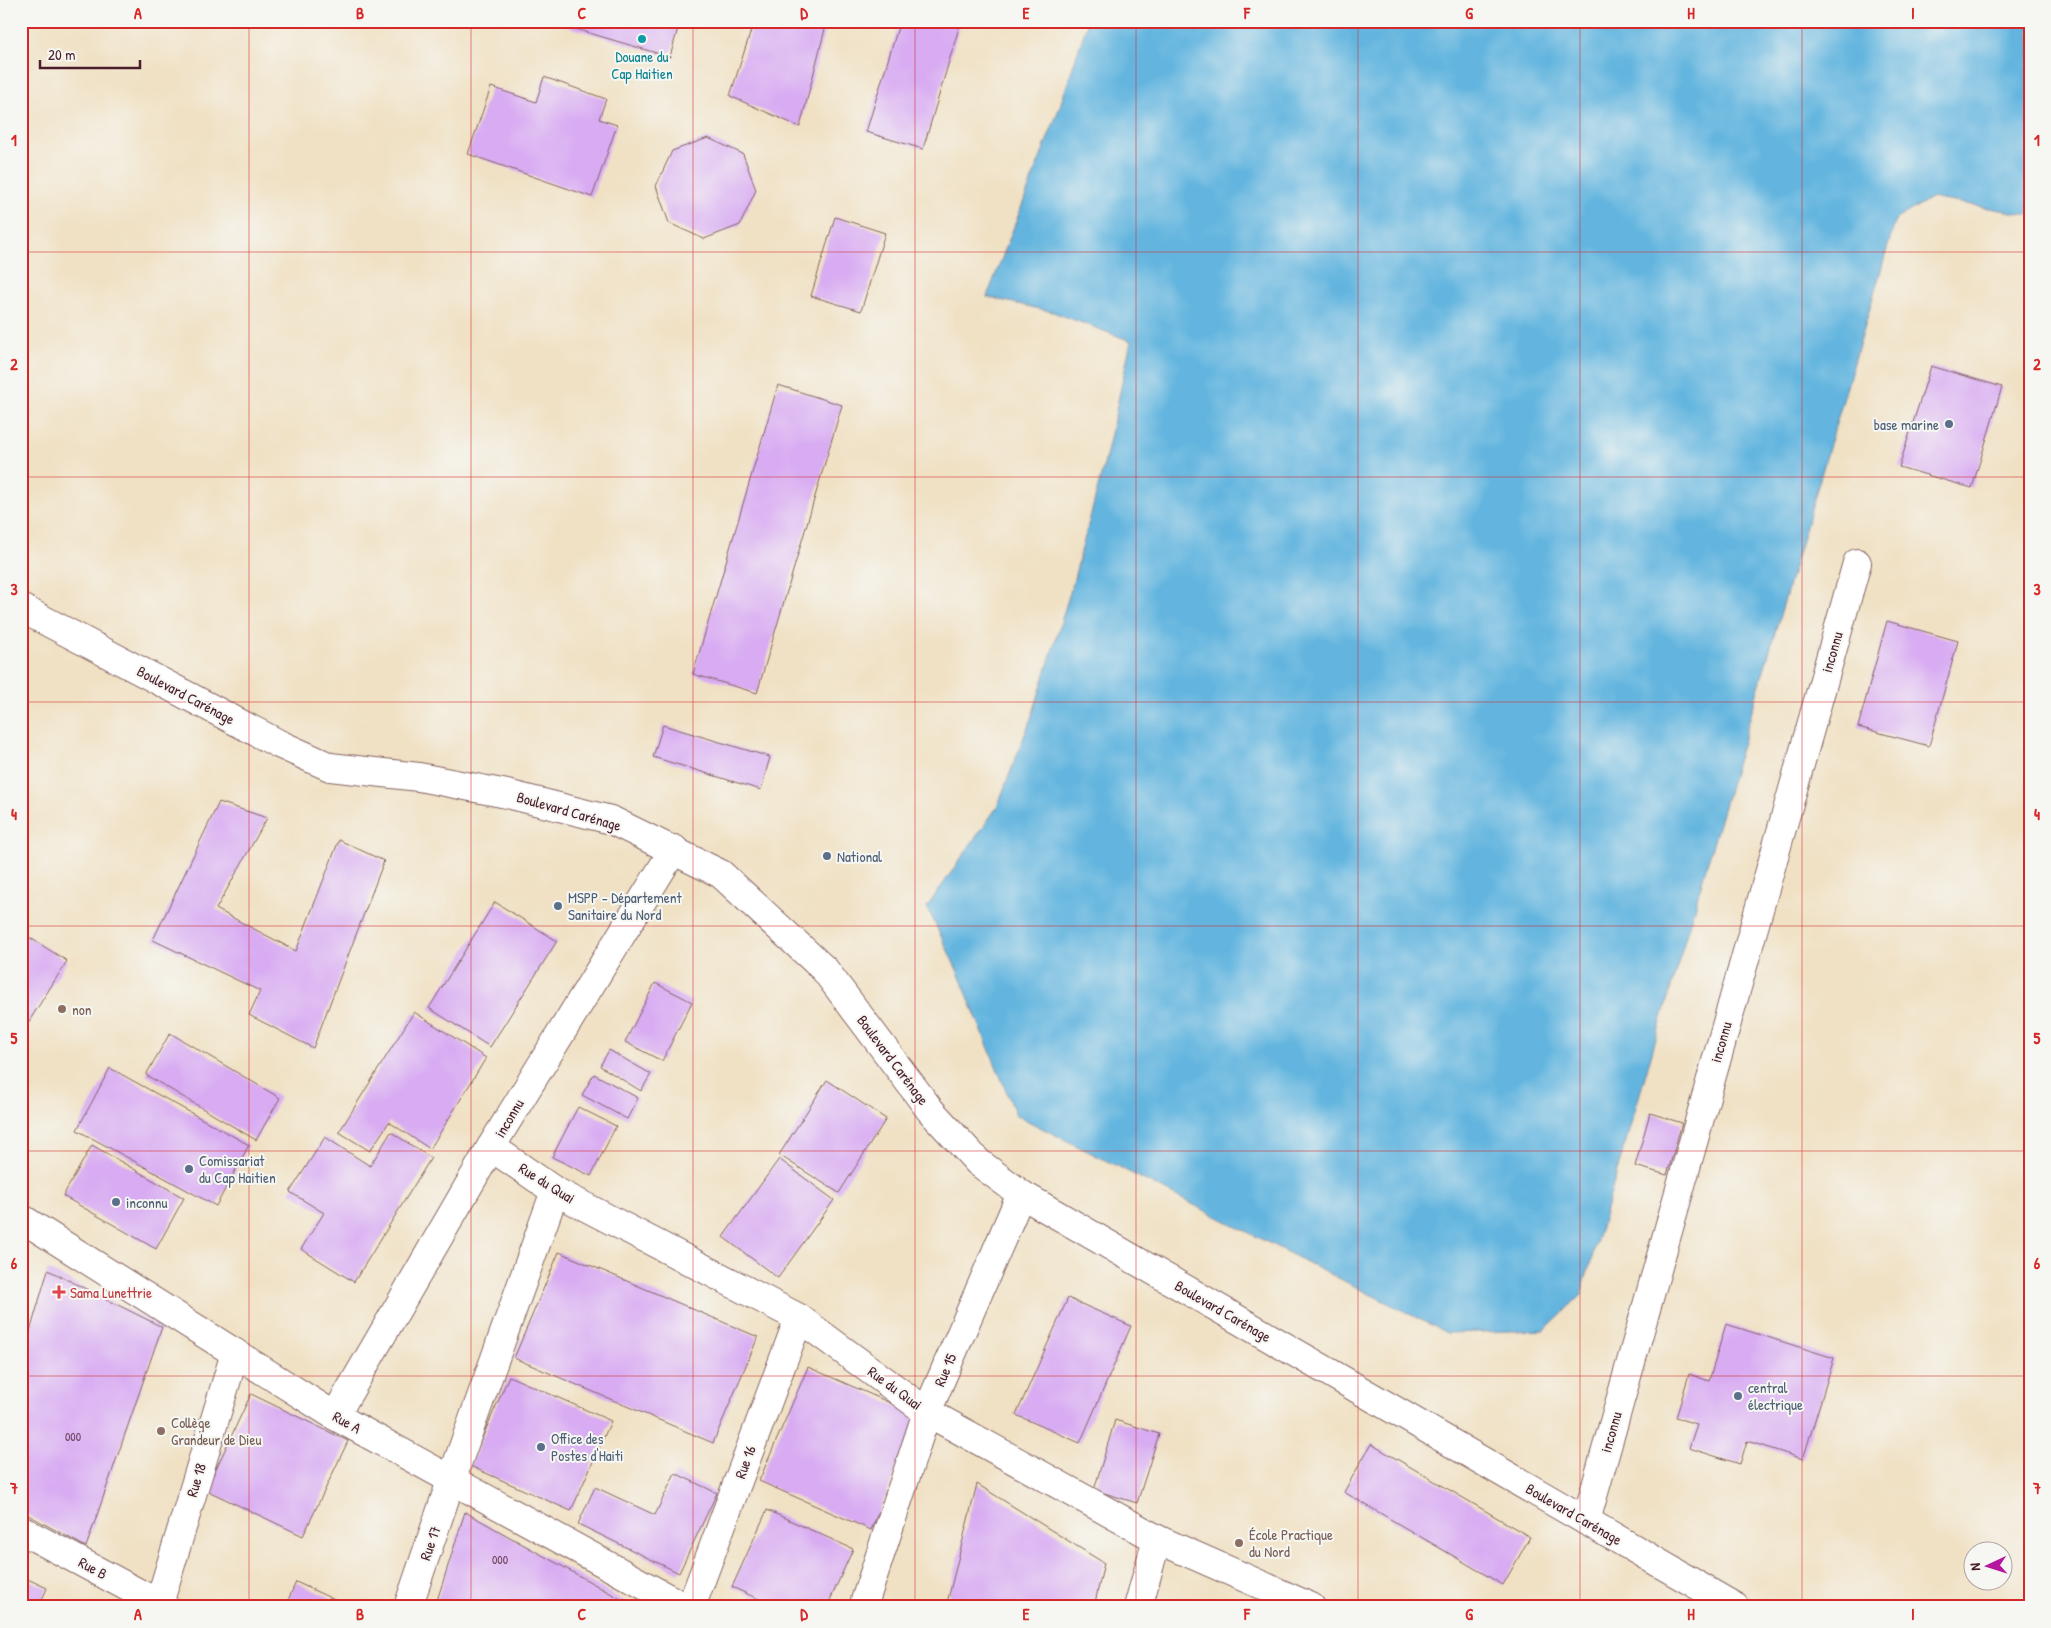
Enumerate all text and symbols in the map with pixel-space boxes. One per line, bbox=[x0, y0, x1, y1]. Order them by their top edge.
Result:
text: A bbox=[134, 2, 142, 24]
text: B bbox=[356, 2, 364, 24]
text: C bbox=[578, 2, 587, 24]
text: D bbox=[800, 2, 808, 24]
text: E bbox=[1022, 2, 1030, 24]
text: F bbox=[1243, 2, 1251, 24]
text: G bbox=[1465, 2, 1473, 24]
text: H bbox=[1687, 2, 1695, 24]
text: I bbox=[1911, 2, 1915, 24]
marker: Douane du Cap Haitien bbox=[636, 33, 648, 45]
scale bar bbox=[40, 38, 140, 70]
text: 20 m bbox=[48, 44, 75, 65]
place label: Douane du Cap Haitien bbox=[611, 46, 673, 84]
text: 1 bbox=[11, 129, 17, 151]
text: 1 bbox=[2034, 129, 2040, 151]
text: 2 bbox=[10, 353, 18, 375]
text: 2 bbox=[2033, 353, 2041, 375]
place label: base marine bbox=[1874, 414, 1939, 435]
marker: base marine bbox=[1943, 418, 1955, 430]
text: 3 bbox=[10, 578, 18, 600]
text: 3 bbox=[2033, 578, 2041, 600]
street label: inconnu bbox=[1816, 629, 1848, 675]
street label: Boulevard Carénage bbox=[134, 660, 239, 730]
street label: Boulevard Carénage bbox=[514, 786, 624, 836]
text: 4 bbox=[11, 803, 17, 825]
text: 4 bbox=[2034, 803, 2040, 825]
place label: National bbox=[837, 846, 882, 867]
marker: National bbox=[821, 850, 833, 862]
place label: MSPP - Département Sanitaire du Nord bbox=[568, 887, 682, 925]
marker: MSPP - Département Sanitaire du Nord bbox=[552, 900, 564, 912]
place label: non bbox=[72, 999, 92, 1020]
marker: non bbox=[56, 1003, 68, 1015]
street label: Boulevard Carénage bbox=[852, 1011, 934, 1109]
street label: inconnu bbox=[1705, 1019, 1737, 1065]
text: 5 bbox=[11, 1027, 18, 1049]
text: 5 bbox=[2034, 1027, 2041, 1049]
street label: inconnu bbox=[489, 1095, 529, 1141]
place label: Comissariat du Cap Haitien bbox=[199, 1150, 276, 1188]
street label: Rue du Quai bbox=[515, 1158, 579, 1208]
marker: Comissariat du Cap Haitien bbox=[183, 1163, 195, 1175]
place label: inconnu bbox=[126, 1192, 168, 1213]
marker: inconnu bbox=[110, 1196, 122, 1208]
text: 6 bbox=[11, 1252, 18, 1274]
text: 6 bbox=[2034, 1252, 2041, 1274]
street label: Boulevard Carénage bbox=[1171, 1275, 1275, 1347]
place label: Sama Lunettrie bbox=[70, 1282, 152, 1303]
marker: Sama Lunettrie bbox=[52, 1285, 66, 1299]
street label: Rue 15 bbox=[929, 1350, 962, 1390]
street label: Rue du Quai bbox=[864, 1361, 926, 1415]
place label: central électrique bbox=[1748, 1377, 1803, 1415]
marker: central électrique bbox=[1732, 1390, 1744, 1402]
street label: Rue A bbox=[329, 1406, 366, 1439]
street label: inconnu bbox=[1595, 1409, 1627, 1455]
place label: Collège Grandeur de Dieu bbox=[171, 1412, 261, 1450]
marker: Collège Grandeur de Dieu bbox=[155, 1425, 167, 1437]
house number: 000 bbox=[65, 1428, 81, 1445]
place label: Office des Postes d'Haiti bbox=[551, 1428, 623, 1466]
marker: Office des Postes d'Haiti bbox=[535, 1441, 547, 1453]
street label: Rue 16 bbox=[729, 1443, 761, 1481]
street label: Rue 18 bbox=[181, 1461, 211, 1499]
text: 7 bbox=[9, 1477, 18, 1499]
text: 7 bbox=[2032, 1477, 2041, 1499]
street label: Boulevard Carénage bbox=[1522, 1478, 1626, 1550]
street label: Rue 17 bbox=[414, 1523, 446, 1563]
place label: École Practique du Nord bbox=[1249, 1524, 1333, 1562]
marker: École Practique du Nord bbox=[1233, 1537, 1245, 1549]
north arrow bbox=[1964, 1540, 2014, 1590]
house number: 000 bbox=[492, 1551, 508, 1568]
street label: Rue B bbox=[75, 1552, 111, 1584]
text: N bbox=[1965, 1562, 1984, 1571]
text: A bbox=[134, 1603, 142, 1625]
text: B bbox=[356, 1603, 364, 1625]
text: C bbox=[578, 1603, 587, 1625]
text: D bbox=[800, 1603, 808, 1625]
text: E bbox=[1022, 1603, 1030, 1625]
text: F bbox=[1243, 1603, 1251, 1625]
text: G bbox=[1465, 1603, 1473, 1625]
text: H bbox=[1687, 1603, 1695, 1625]
text: I bbox=[1911, 1603, 1915, 1625]

